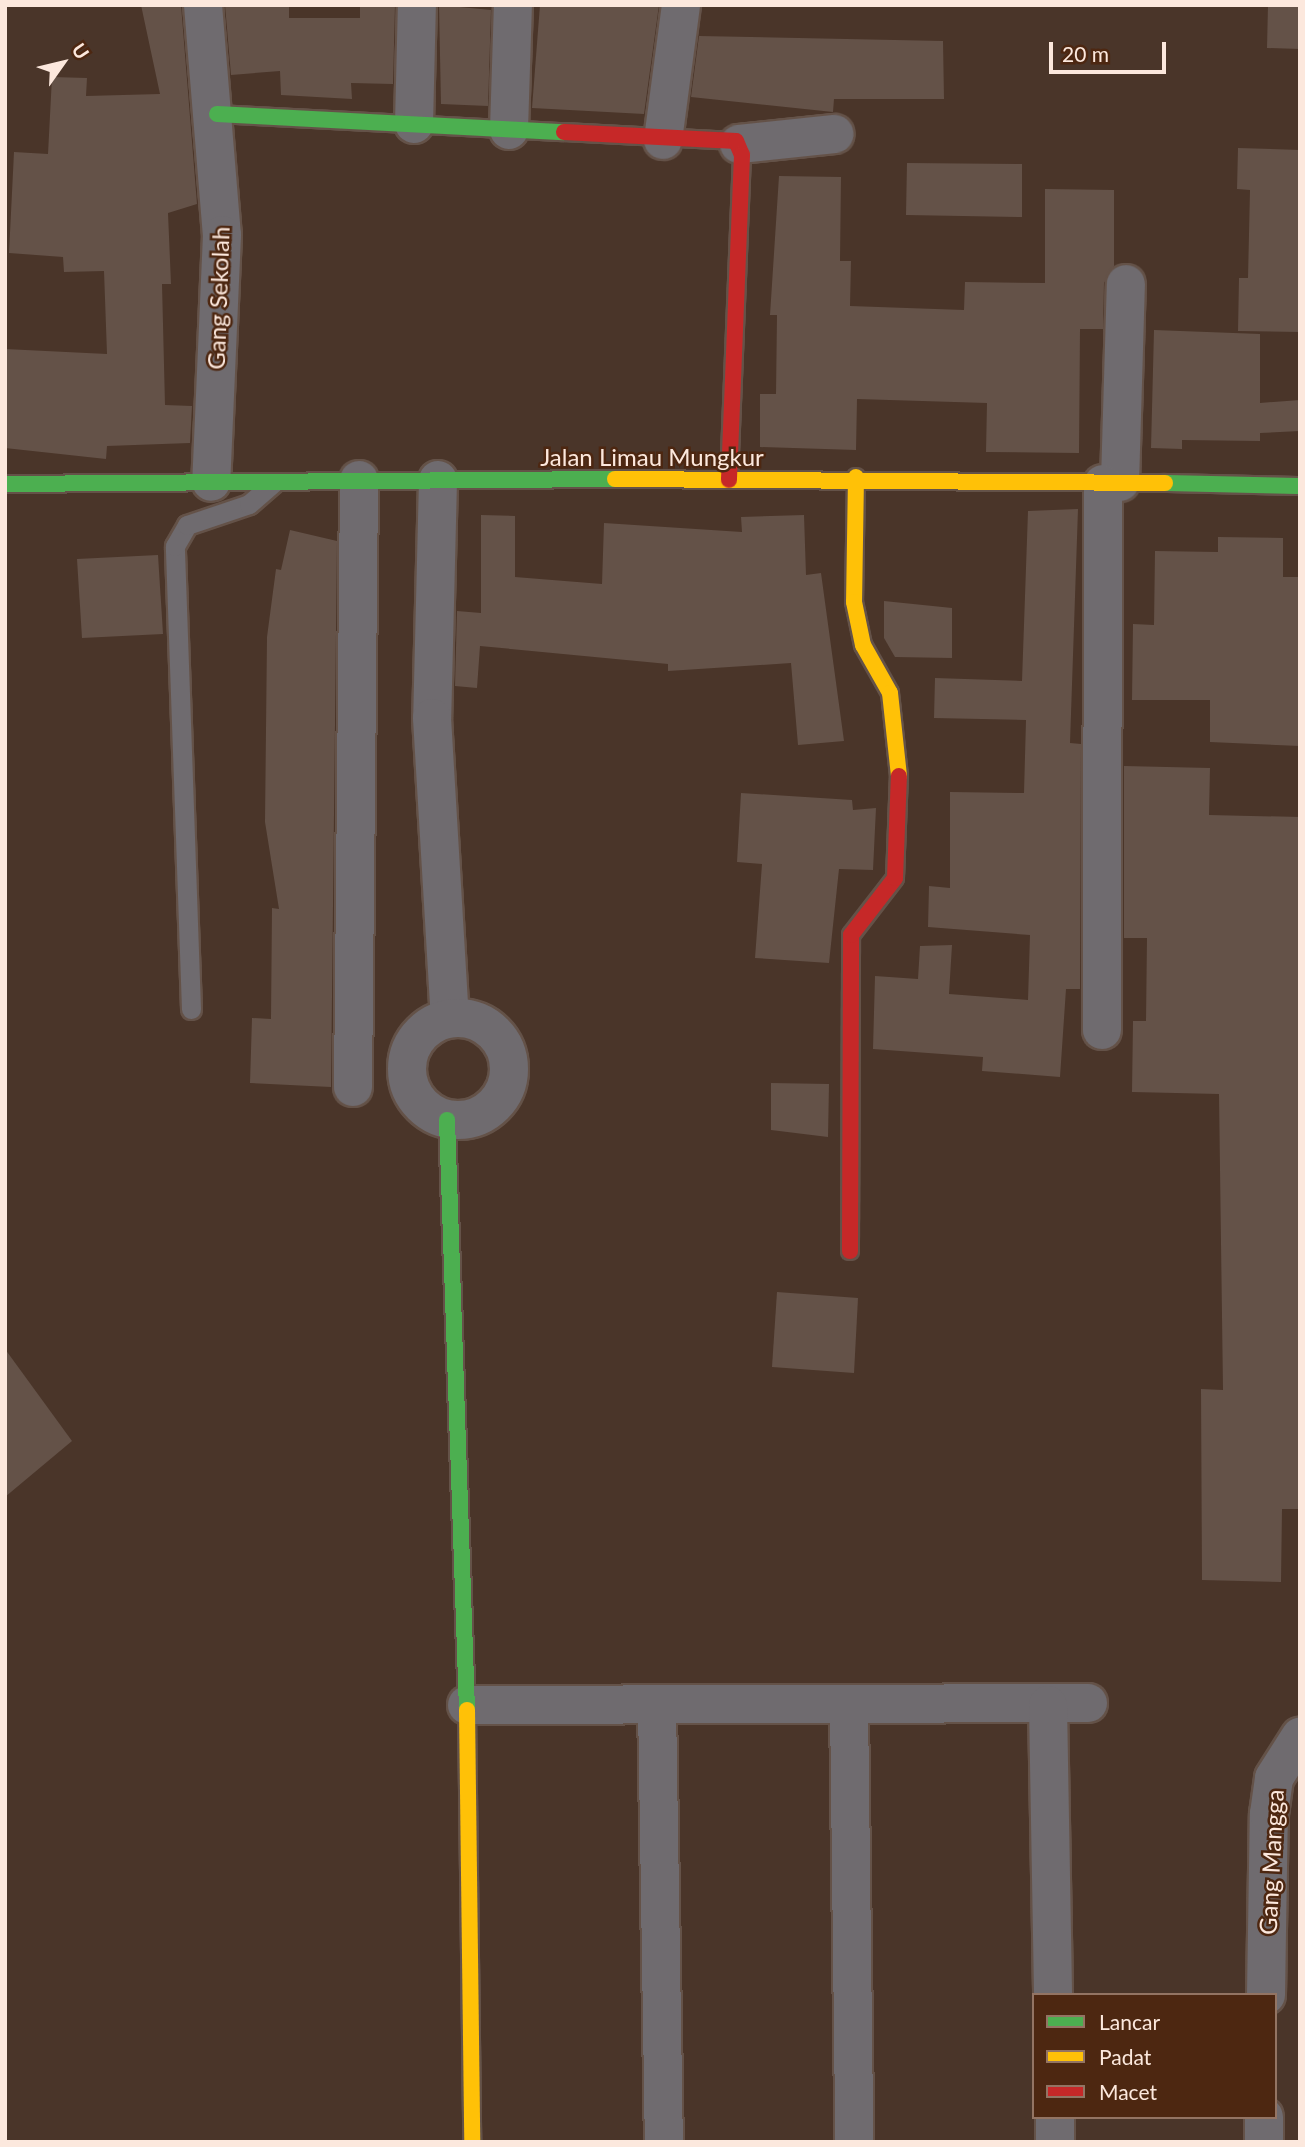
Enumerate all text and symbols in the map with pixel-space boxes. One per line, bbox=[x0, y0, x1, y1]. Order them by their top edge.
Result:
north arrow bbox=[28, 28, 98, 98]
scale bar bbox=[1053, 28, 1170, 72]
text: U bbox=[67, 39, 94, 63]
text: 20 m bbox=[1062, 41, 1109, 66]
street label: Gang Sekolah bbox=[201, 226, 235, 370]
street label: Jalan Limau Mungkur bbox=[540, 443, 764, 471]
street label: Gang Mangga bbox=[1253, 1789, 1289, 1935]
legend bbox=[1032, 1993, 1277, 2119]
text: Lancar bbox=[1099, 2009, 1160, 2034]
text: Padat bbox=[1099, 2044, 1151, 2069]
text: Macet bbox=[1099, 2079, 1157, 2104]

